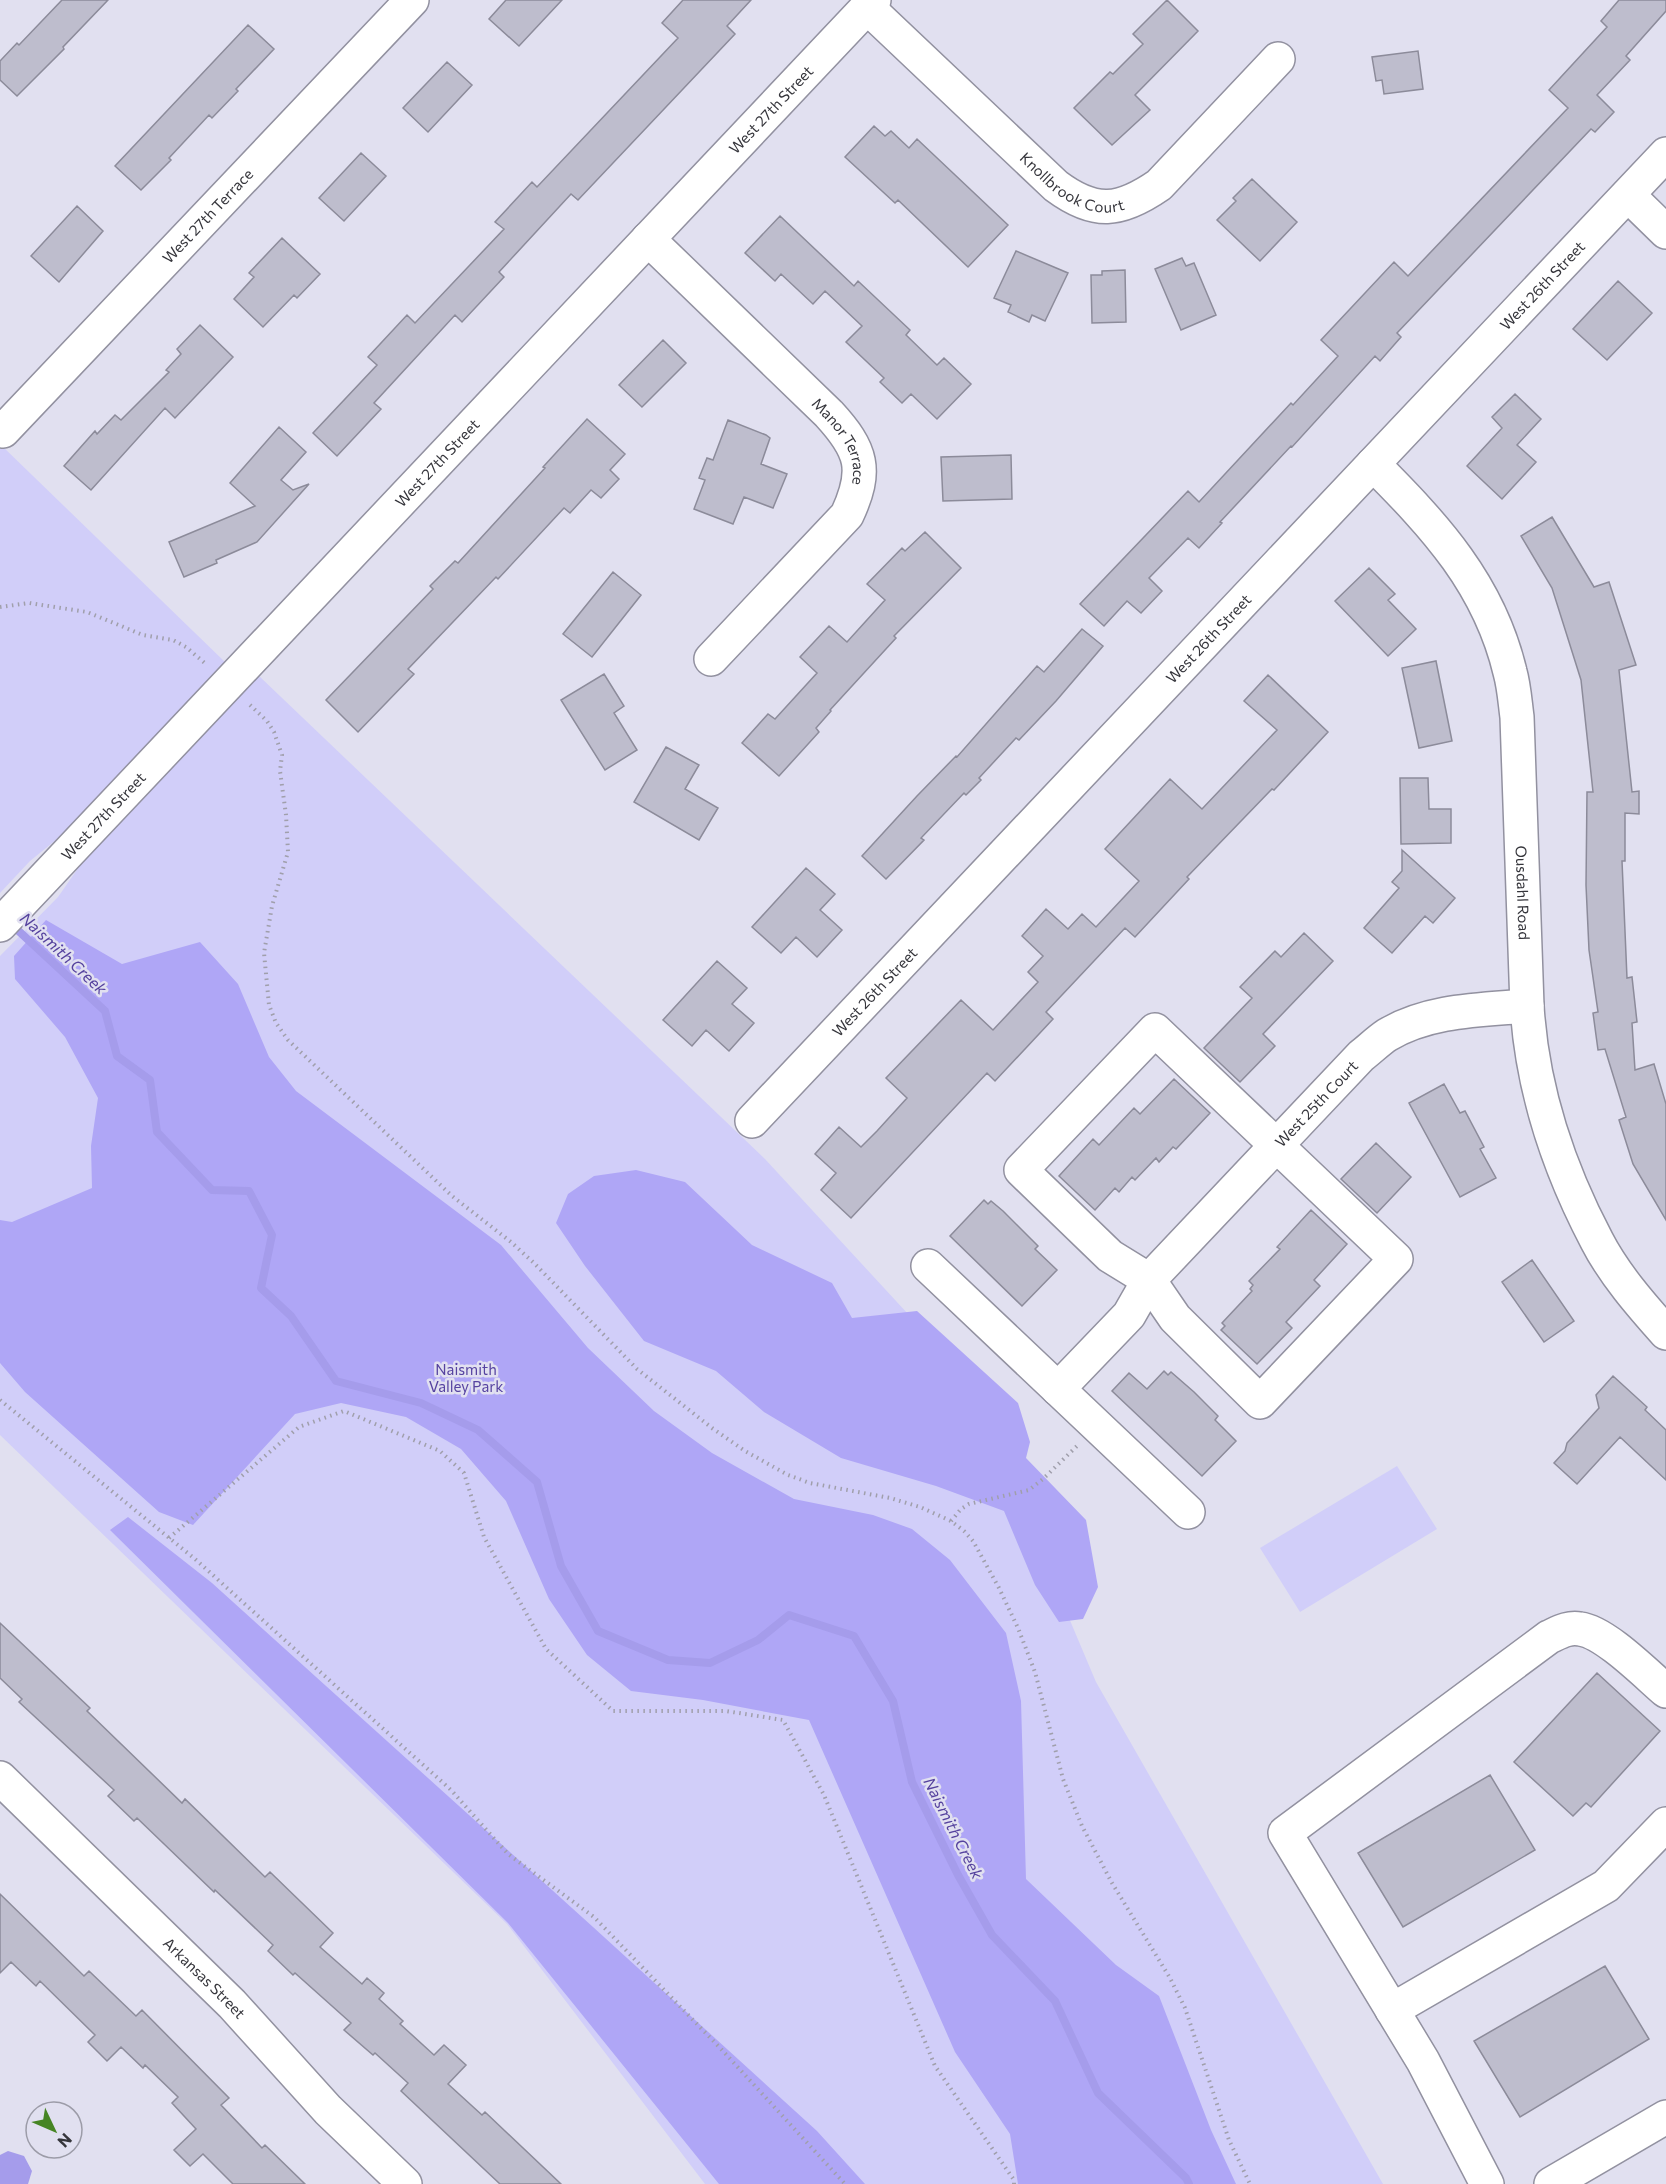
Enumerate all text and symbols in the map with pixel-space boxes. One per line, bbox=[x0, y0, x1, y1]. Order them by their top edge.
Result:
street label: West 27th Street bbox=[725, 62, 816, 157]
street label: Knollbrook Court bbox=[1017, 148, 1126, 216]
street label: West 27th Terrace bbox=[158, 165, 256, 266]
street label: West 26th Street bbox=[1496, 237, 1588, 333]
street label: Manor Terrace bbox=[809, 394, 868, 486]
street label: West 27th Street bbox=[391, 415, 483, 510]
street label: West 26th Street bbox=[1162, 590, 1254, 687]
street label: West 27th Street bbox=[57, 768, 149, 864]
street label: Ousdahl Road bbox=[1512, 845, 1534, 940]
water label: Naismith Creek bbox=[17, 908, 111, 998]
street label: West 26th Street bbox=[828, 943, 920, 1040]
street label: West 25th Court bbox=[1271, 1056, 1361, 1150]
park label: Naismith Valley Park bbox=[429, 1360, 503, 1395]
water label: Naismith Creek bbox=[920, 1774, 988, 1882]
street label: Arkansas Street bbox=[160, 1934, 249, 2022]
north arrow bbox=[24, 2100, 84, 2160]
text: N bbox=[54, 2130, 76, 2152]

